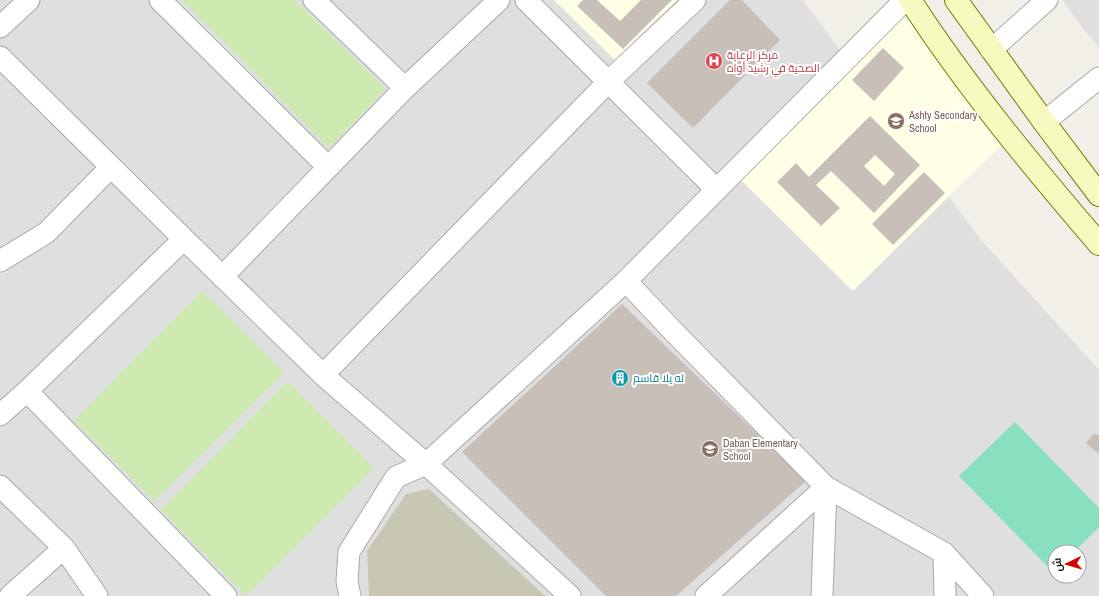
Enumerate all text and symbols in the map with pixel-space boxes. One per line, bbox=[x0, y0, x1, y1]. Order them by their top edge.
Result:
place label: مركز الرعاية الصحية في رشيد أواه bbox=[727, 48, 820, 77]
hospital icon: مركز الرعاية الصحية في رشيد أواه bbox=[704, 51, 724, 71]
place label: Ashty Secondary School bbox=[908, 108, 978, 135]
school or university icon: Ashty Secondary School bbox=[886, 111, 906, 131]
building icon: له يلا قاسم bbox=[610, 368, 630, 388]
place label: له يلا قاسم bbox=[633, 371, 684, 386]
place label: Daban Elementary School bbox=[723, 436, 798, 463]
school or university icon: Daban Elementary School bbox=[700, 439, 720, 459]
north arrow bbox=[1047, 544, 1087, 584]
text: ش bbox=[1049, 557, 1065, 573]

